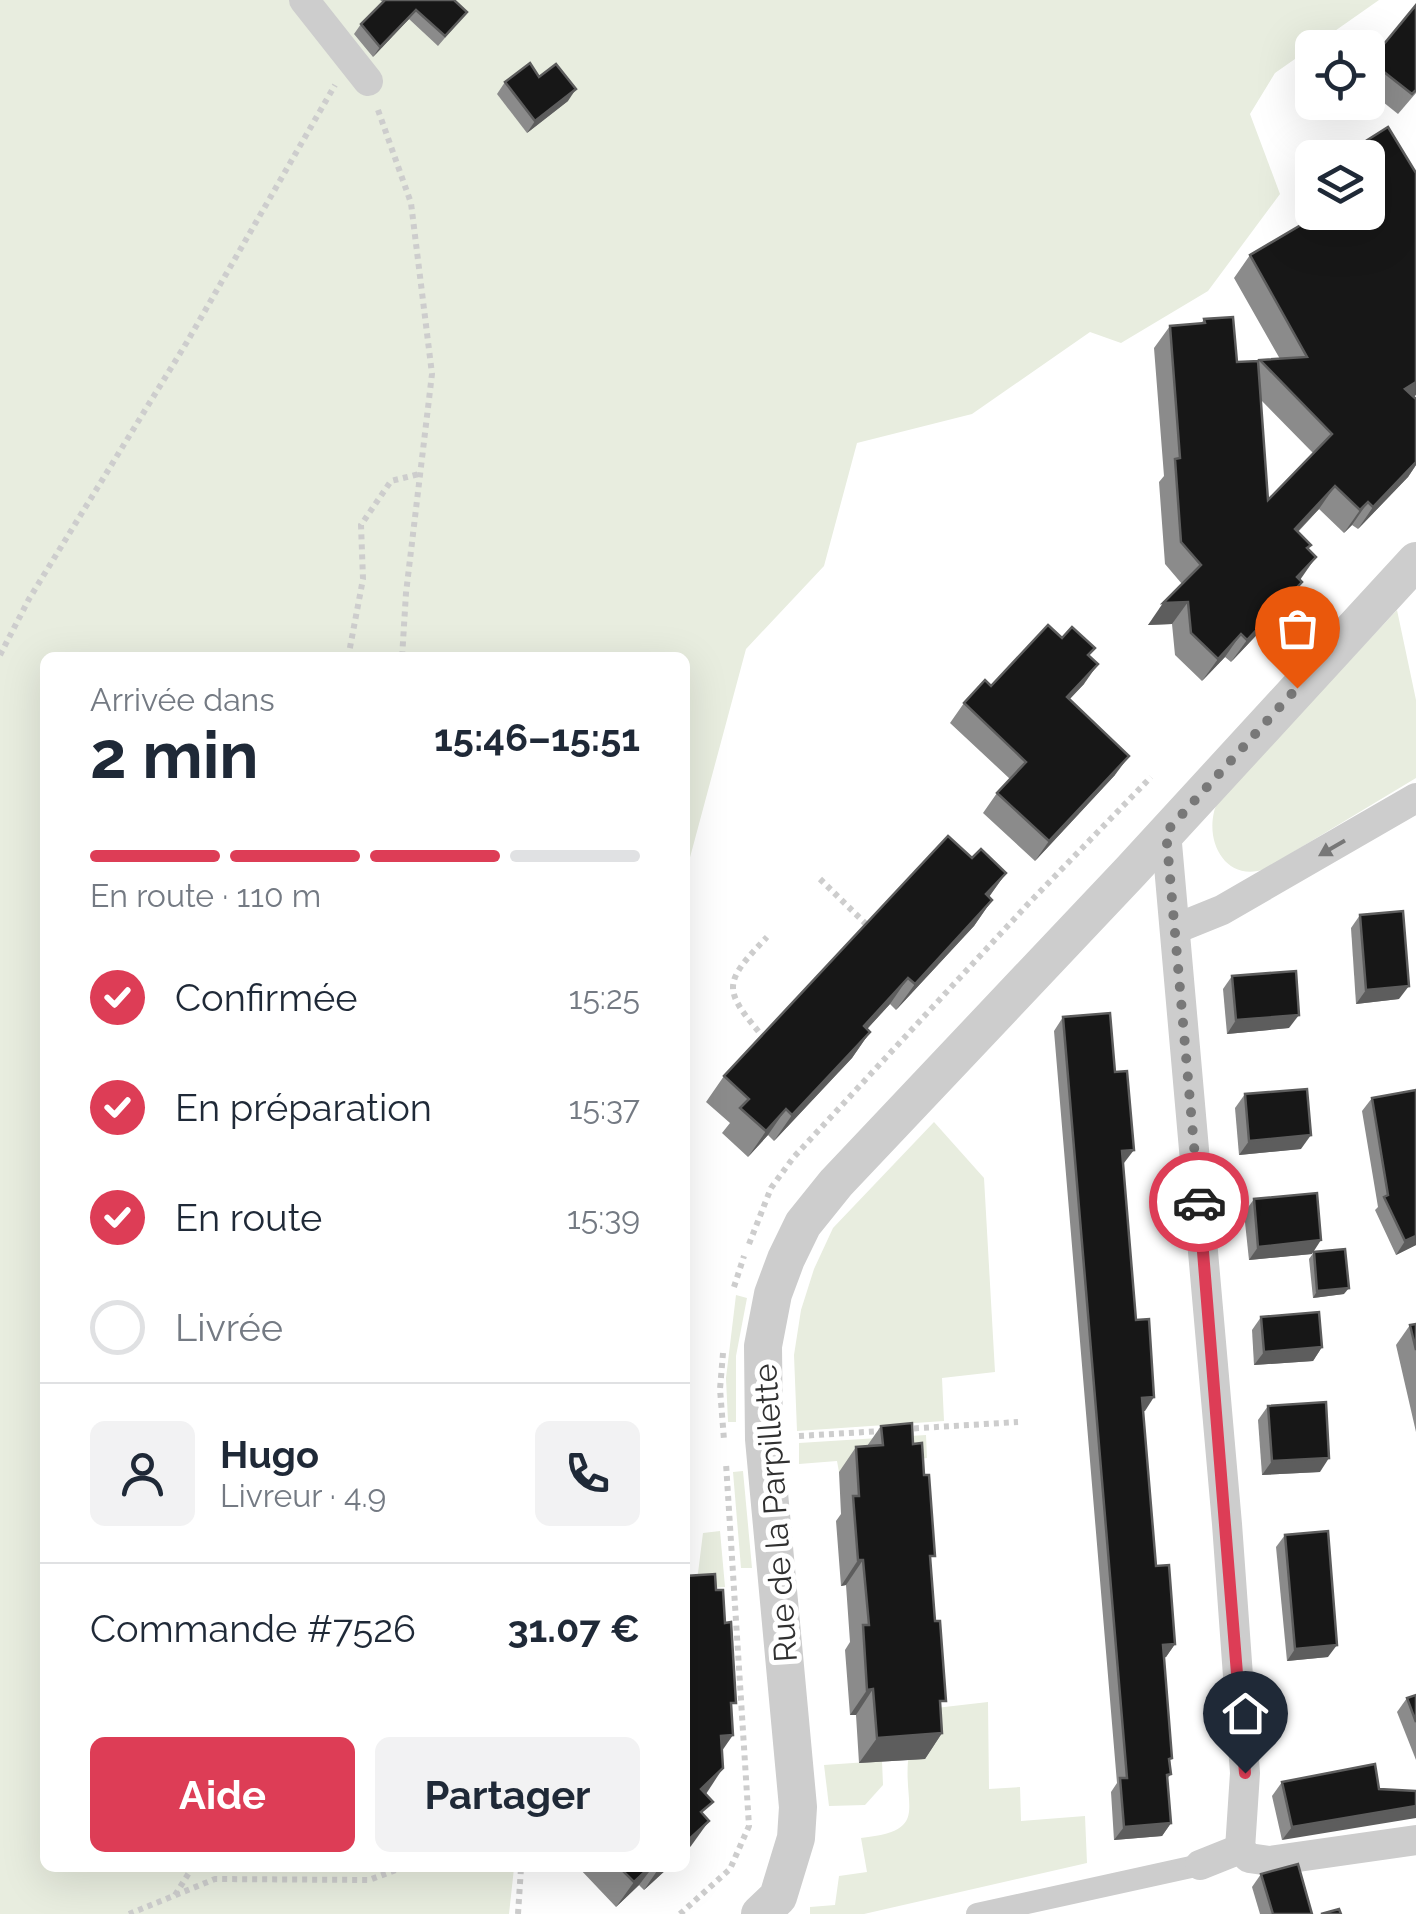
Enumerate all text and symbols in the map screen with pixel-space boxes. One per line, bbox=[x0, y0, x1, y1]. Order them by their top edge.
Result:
map controls bbox=[1295, 30, 1385, 230]
button: locate bbox=[1295, 30, 1385, 120]
button: layers bbox=[1295, 140, 1385, 230]
pin bbox=[1255, 586, 1340, 689]
icon: bag bbox=[1270, 601, 1325, 656]
text: Arrivée dans bbox=[90, 681, 275, 718]
text: 15:46–15:51 bbox=[434, 715, 640, 760]
text: 2 min bbox=[90, 717, 259, 793]
one-way arrow bbox=[1318, 839, 1346, 856]
text: En route · 110 m bbox=[90, 877, 321, 914]
icon: check bbox=[90, 970, 145, 1025]
text: Confirmée bbox=[175, 975, 358, 1020]
text: 15:25 bbox=[569, 979, 640, 1016]
icon: check bbox=[90, 1080, 145, 1135]
text: En préparation bbox=[175, 1085, 432, 1130]
text: 15:37 bbox=[569, 1089, 640, 1126]
courier bbox=[1149, 1152, 1249, 1252]
icon: car bbox=[1172, 1175, 1227, 1230]
icon: check bbox=[90, 1190, 145, 1245]
text: En route bbox=[175, 1195, 322, 1240]
text: 15:39 bbox=[567, 1199, 640, 1236]
text: Livrée bbox=[175, 1305, 283, 1350]
street label: Rue de la Parpillette bbox=[746, 1363, 804, 1663]
button: person bbox=[90, 1421, 195, 1526]
button: phone bbox=[535, 1421, 640, 1526]
text: Hugo bbox=[220, 1432, 319, 1477]
text: Livreur · 4.9 bbox=[220, 1477, 386, 1514]
text: Commande #7526 bbox=[90, 1606, 416, 1651]
text: 31.07 € bbox=[507, 1606, 640, 1651]
pin bbox=[1203, 1671, 1288, 1774]
icon: home bbox=[1218, 1686, 1273, 1741]
button: Aide bbox=[90, 1737, 355, 1852]
button: Partager bbox=[375, 1737, 640, 1852]

